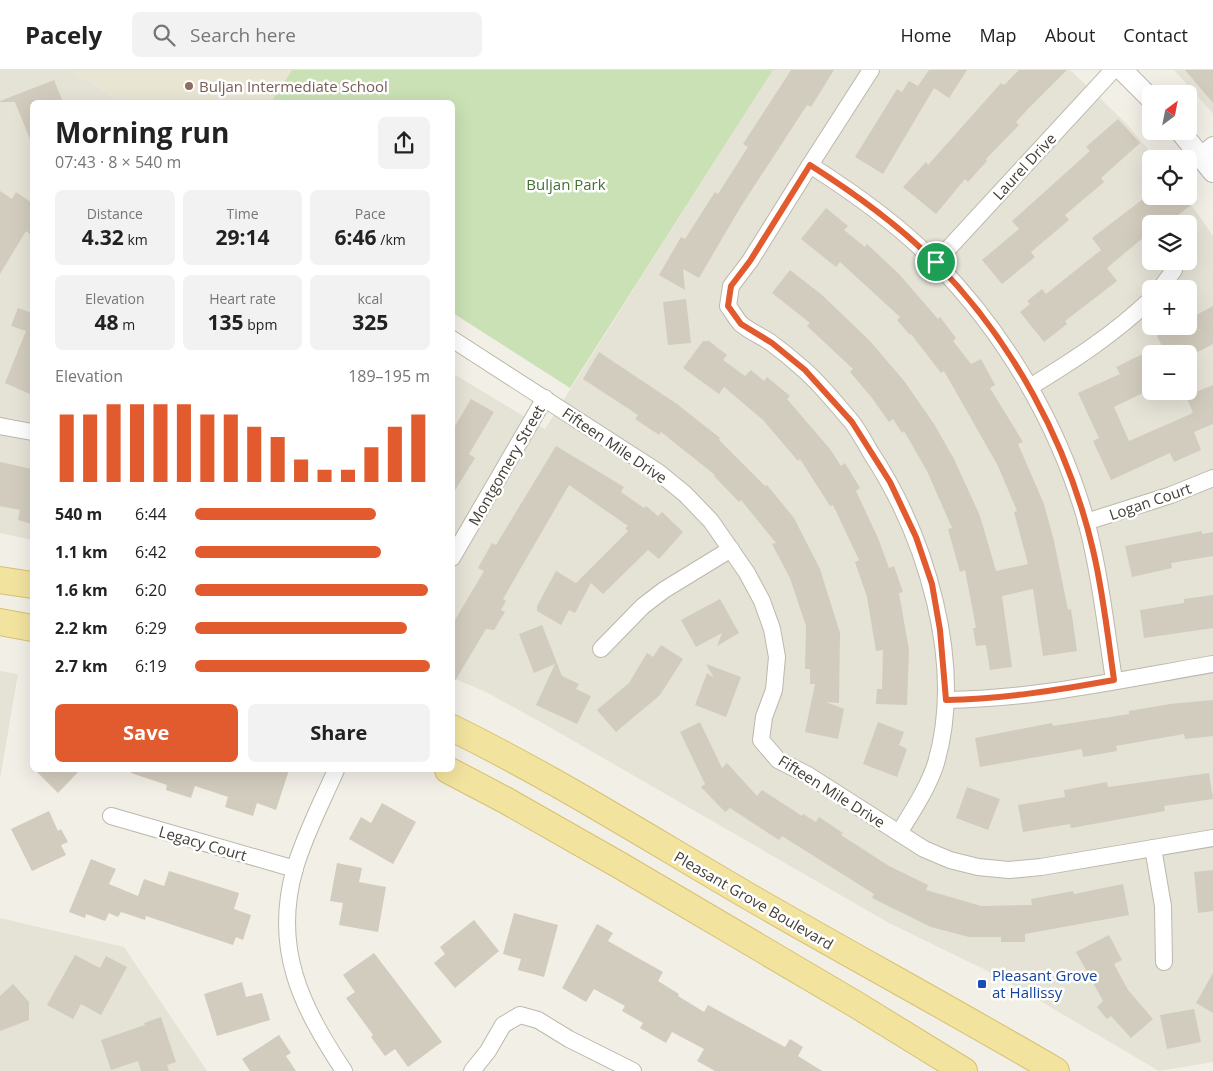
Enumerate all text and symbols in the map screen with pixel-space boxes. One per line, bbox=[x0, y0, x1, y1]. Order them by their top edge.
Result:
search box bbox=[132, 12, 482, 57]
text: Pacely bbox=[25, 18, 102, 51]
icon: search bbox=[150, 21, 178, 49]
text: Search here bbox=[190, 22, 296, 48]
text: Home bbox=[901, 23, 951, 47]
text: Map bbox=[979, 23, 1017, 47]
text: About bbox=[1045, 23, 1095, 47]
text: Contact bbox=[1123, 23, 1188, 47]
place label: Buljan Intermediate School bbox=[199, 76, 388, 96]
marker: Buljan Intermediate School bbox=[183, 80, 195, 92]
north arrow bbox=[1142, 85, 1198, 140]
map controls bbox=[1142, 85, 1197, 400]
text: Morning run bbox=[55, 113, 229, 151]
button: share bbox=[378, 117, 430, 169]
street label: Laurel Drive bbox=[988, 128, 1060, 204]
button: locate bbox=[1142, 150, 1197, 205]
text: 07:43 · 8 × 540 m bbox=[55, 151, 181, 173]
park label: Buljan Park bbox=[526, 174, 606, 194]
text: Distance bbox=[87, 204, 143, 223]
text: Time bbox=[226, 204, 259, 223]
text: Pace bbox=[355, 204, 386, 223]
button: layers bbox=[1142, 215, 1197, 270]
text: 4.32 bbox=[82, 223, 124, 251]
text: 29:14 bbox=[215, 223, 270, 251]
text: 6:46 bbox=[335, 223, 377, 251]
text: km bbox=[124, 230, 148, 249]
text: /km bbox=[377, 230, 406, 249]
pin bbox=[915, 241, 957, 283]
icon: arrive bbox=[922, 248, 950, 276]
button: + bbox=[1142, 280, 1197, 335]
text: Elevation bbox=[85, 289, 145, 308]
text: Heart rate bbox=[209, 289, 276, 308]
text: kcal bbox=[357, 289, 383, 308]
text: 48 bbox=[95, 308, 119, 336]
text: 135 bbox=[208, 308, 244, 336]
text: 325 bbox=[352, 308, 388, 336]
text: m bbox=[119, 315, 135, 334]
text: bpm bbox=[244, 315, 277, 334]
button: − bbox=[1142, 345, 1197, 400]
text: Elevation bbox=[55, 365, 123, 387]
text: 189–195 m bbox=[348, 365, 430, 387]
street label: Montgomery Street bbox=[463, 401, 549, 529]
street label: Fifteen Mile Drive bbox=[559, 403, 671, 487]
street label: Logan Court bbox=[1106, 478, 1194, 524]
text: 540 m bbox=[55, 503, 102, 525]
text: 6:44 bbox=[135, 503, 167, 525]
text: 1.1 km bbox=[55, 541, 108, 563]
text: 6:42 bbox=[135, 541, 167, 563]
text: 1.6 km bbox=[55, 579, 108, 601]
text: 6:20 bbox=[135, 579, 167, 601]
text: 2.2 km bbox=[55, 617, 108, 639]
text: 6:29 bbox=[135, 617, 167, 639]
text: 2.7 km bbox=[55, 655, 108, 677]
text: 6:19 bbox=[135, 655, 167, 677]
button: Save bbox=[55, 704, 238, 762]
button: Share bbox=[248, 704, 430, 762]
street label: Fifteen Mile Drive bbox=[775, 750, 889, 832]
street label: Legacy Court bbox=[157, 821, 249, 865]
street label: Pleasant Grove Boulevard bbox=[671, 846, 837, 954]
place label: Pleasant Grove at Hallissy bbox=[992, 965, 1097, 1002]
marker: Pleasant Grove at Hallissy bbox=[976, 978, 988, 990]

